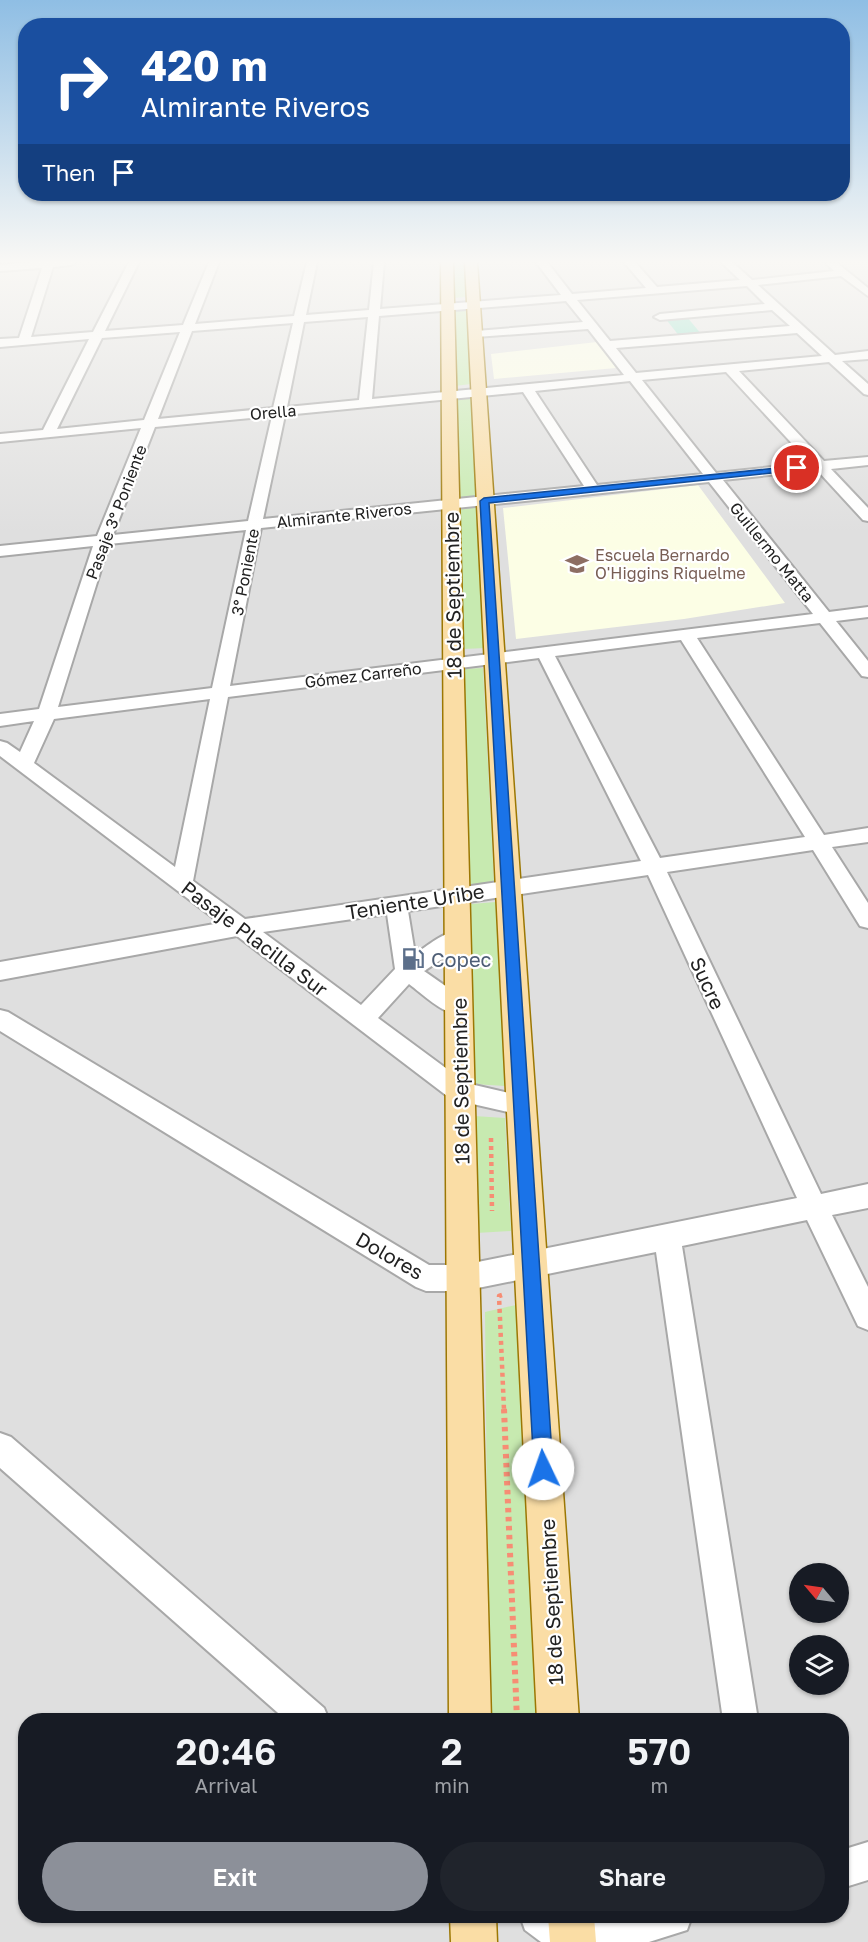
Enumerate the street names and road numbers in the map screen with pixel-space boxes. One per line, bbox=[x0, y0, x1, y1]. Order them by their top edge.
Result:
street label: Orella bbox=[249, 400, 297, 424]
street label: Pasaje 3° Poniente bbox=[81, 442, 151, 582]
street label: Almirante Riveros bbox=[275, 498, 413, 532]
street label: Guillermo Matta bbox=[726, 498, 818, 606]
street label: 18 de Septiembre bbox=[439, 511, 465, 679]
street label: 3° Poniente bbox=[227, 527, 263, 617]
street label: Gómez Carreño bbox=[303, 658, 423, 692]
street label: Pasaje Placilla Sur bbox=[177, 875, 333, 1001]
street label: Teniente Uribe bbox=[344, 878, 486, 924]
street label: Sucre bbox=[686, 953, 730, 1013]
street label: 18 de Septiembre bbox=[447, 997, 473, 1165]
street label: Dolores bbox=[352, 1226, 428, 1284]
street label: 18 de Septiembre bbox=[535, 1518, 567, 1686]

